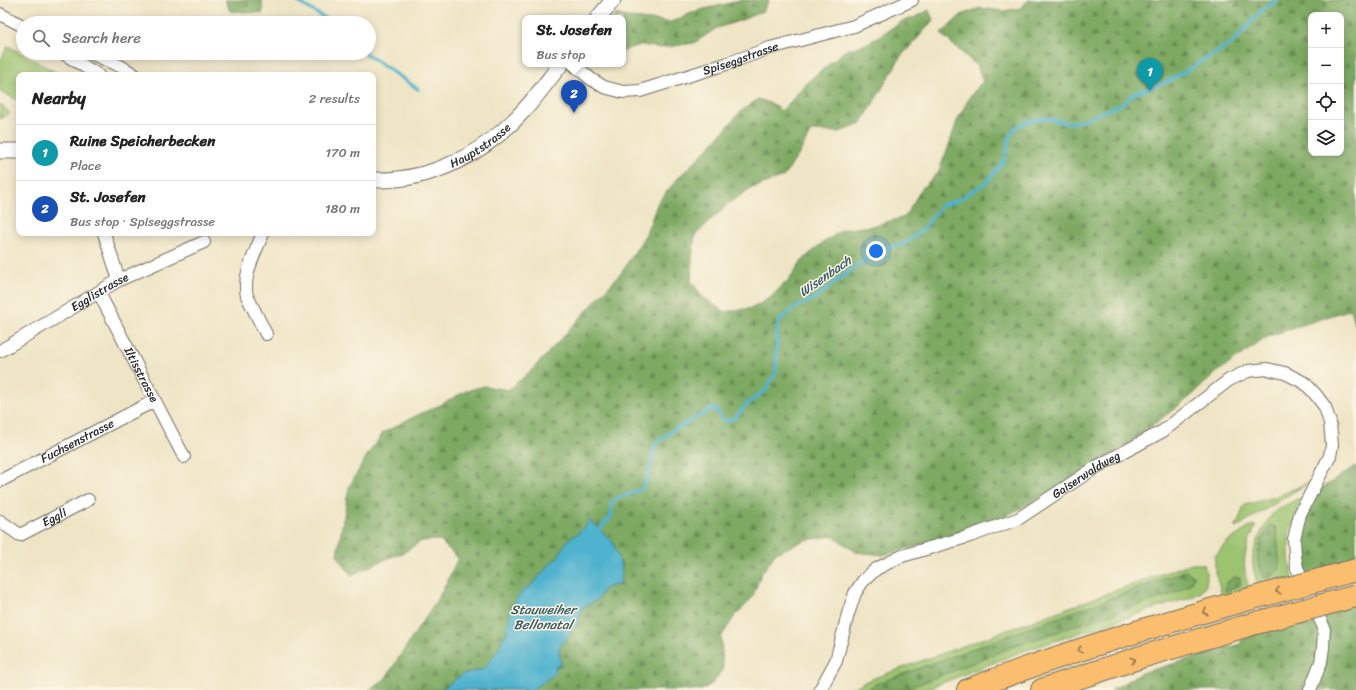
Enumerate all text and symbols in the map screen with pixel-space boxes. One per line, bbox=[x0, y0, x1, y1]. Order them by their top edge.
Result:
map controls bbox=[1308, 12, 1344, 156]
button: + bbox=[1308, 12, 1344, 48]
popup bbox=[522, 15, 626, 67]
search box bbox=[16, 16, 376, 60]
text: St. Josefen bbox=[536, 17, 612, 43]
text: Search here bbox=[62, 25, 141, 51]
icon: search bbox=[30, 27, 52, 49]
street label: Spiseggstrasse bbox=[700, 35, 781, 82]
text: Bus stop bbox=[536, 43, 585, 66]
button: − bbox=[1308, 48, 1344, 84]
pin: 1 bbox=[1137, 58, 1163, 91]
pin: 2 bbox=[561, 80, 587, 113]
text: Nearby bbox=[32, 83, 86, 113]
button: locate bbox=[1308, 84, 1344, 120]
text: 2 results bbox=[309, 87, 360, 110]
street label: Hauptstrasse bbox=[446, 117, 516, 174]
button: layers bbox=[1308, 120, 1344, 156]
text: Ruine Speicherbecken bbox=[70, 128, 215, 154]
text: 1 bbox=[42, 141, 48, 164]
text: 170 m bbox=[325, 141, 360, 164]
text: Place bbox=[70, 154, 101, 177]
text: St. Josefen bbox=[70, 184, 146, 210]
text: 2 bbox=[41, 197, 49, 220]
text: 180 m bbox=[325, 197, 360, 220]
text: Bus stop · Spiseggstrasse bbox=[70, 210, 215, 233]
your location bbox=[866, 241, 886, 261]
water label: Wisenbach bbox=[794, 249, 857, 303]
street label: Egglistrasse bbox=[66, 266, 132, 317]
street label: Iltisstrasse bbox=[117, 342, 165, 407]
street label: Fuchsenstrasse bbox=[36, 413, 118, 469]
street label: Gaiserwaldweg bbox=[1047, 445, 1124, 505]
street label: Eggli bbox=[38, 501, 71, 533]
one-way arrow bbox=[1275, 587, 1281, 595]
water label: Stauweiher Bellonatal bbox=[510, 598, 578, 636]
one-way arrow bbox=[1201, 607, 1208, 616]
one-way arrow bbox=[1077, 645, 1084, 653]
one-way arrow bbox=[1129, 656, 1136, 665]

